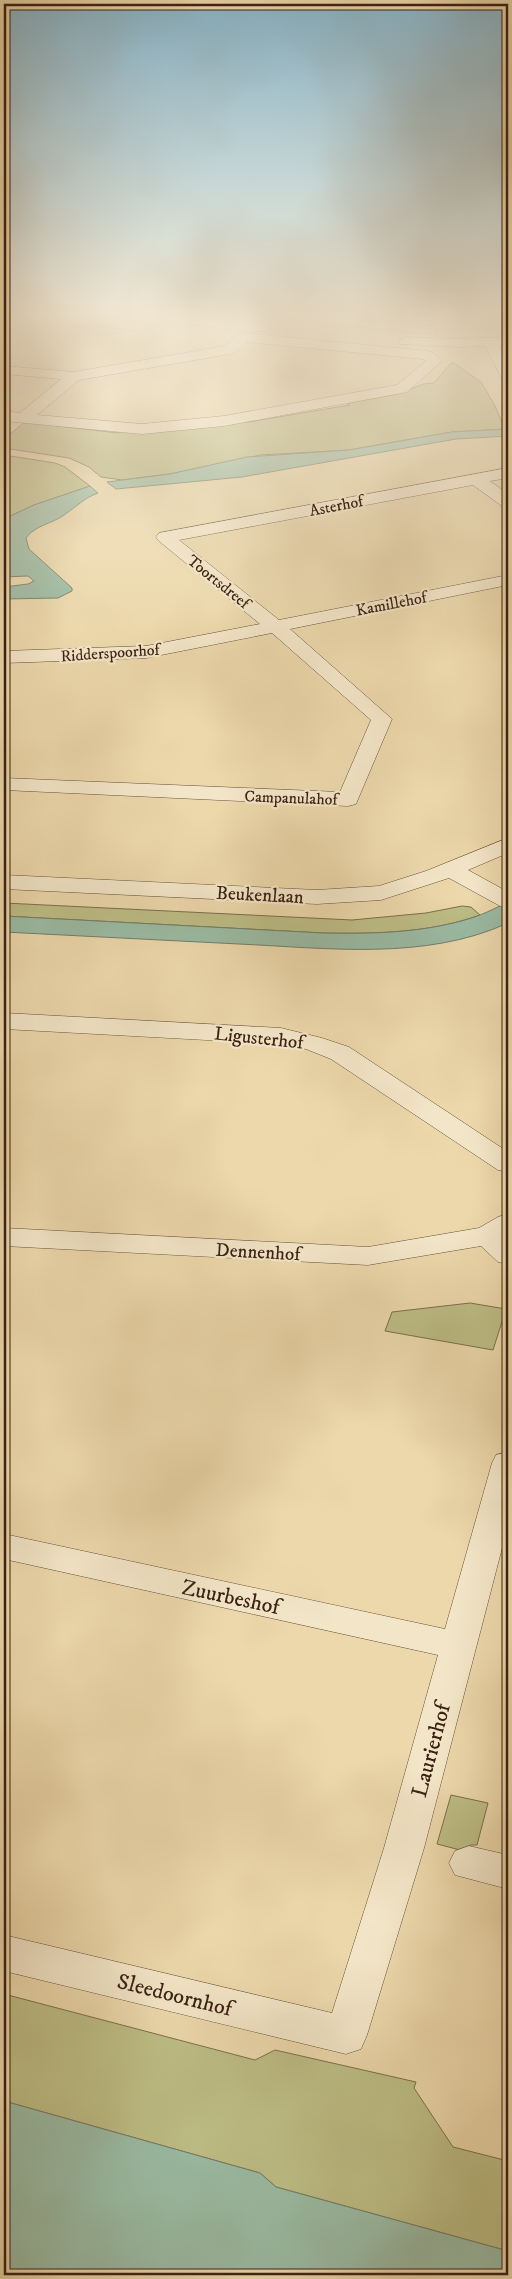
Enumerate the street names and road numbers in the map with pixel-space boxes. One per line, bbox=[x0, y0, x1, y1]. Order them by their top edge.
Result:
street label: Asterhof bbox=[308, 490, 368, 521]
street label: Toortsdreef bbox=[183, 551, 256, 615]
street label: Kamillehof bbox=[354, 587, 431, 621]
street label: Ridderspoorhof bbox=[60, 639, 163, 666]
street label: Campanulahof bbox=[244, 786, 341, 810]
street label: Beukenlaan bbox=[215, 882, 304, 909]
street label: Ligusterhof bbox=[213, 1022, 307, 1055]
street label: Dennenhof bbox=[215, 1239, 304, 1266]
street label: Zuurbeshof bbox=[179, 1574, 286, 1622]
street label: Laurierhof bbox=[406, 1697, 458, 1800]
street label: Sleedoornhof bbox=[114, 1968, 239, 2024]

